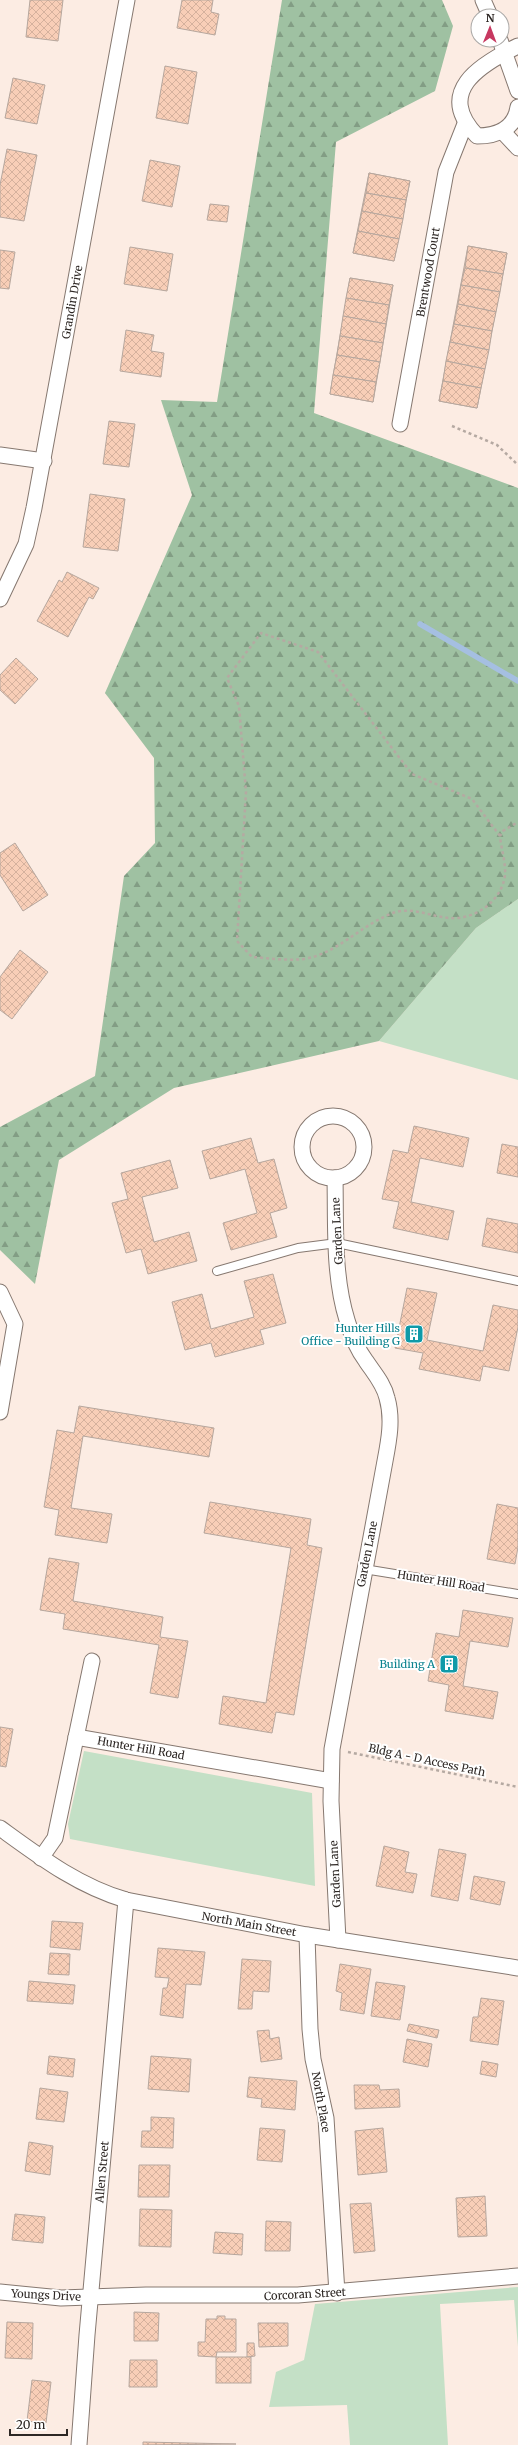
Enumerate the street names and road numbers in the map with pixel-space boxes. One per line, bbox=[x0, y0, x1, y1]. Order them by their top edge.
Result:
street label: Brentwood Court bbox=[413, 225, 443, 318]
street label: Grandin Drive bbox=[59, 264, 85, 340]
street label: Garden Lane bbox=[328, 1197, 346, 1265]
street label: Garden Lane bbox=[354, 1520, 380, 1588]
street label: Hunter Hill Road bbox=[396, 1567, 486, 1595]
street label: Hunter Hill Road bbox=[96, 1733, 186, 1763]
street label: Bldg A - D Access Path bbox=[367, 1741, 487, 1779]
street label: Garden Lane bbox=[326, 1840, 344, 1908]
street label: North Main Street bbox=[201, 1909, 298, 1939]
street label: North Place bbox=[309, 2071, 333, 2134]
street label: Allen Street bbox=[92, 2140, 112, 2204]
street label: Corcoran Street bbox=[264, 2285, 347, 2303]
street label: Youngs Drive bbox=[10, 2286, 81, 2304]

